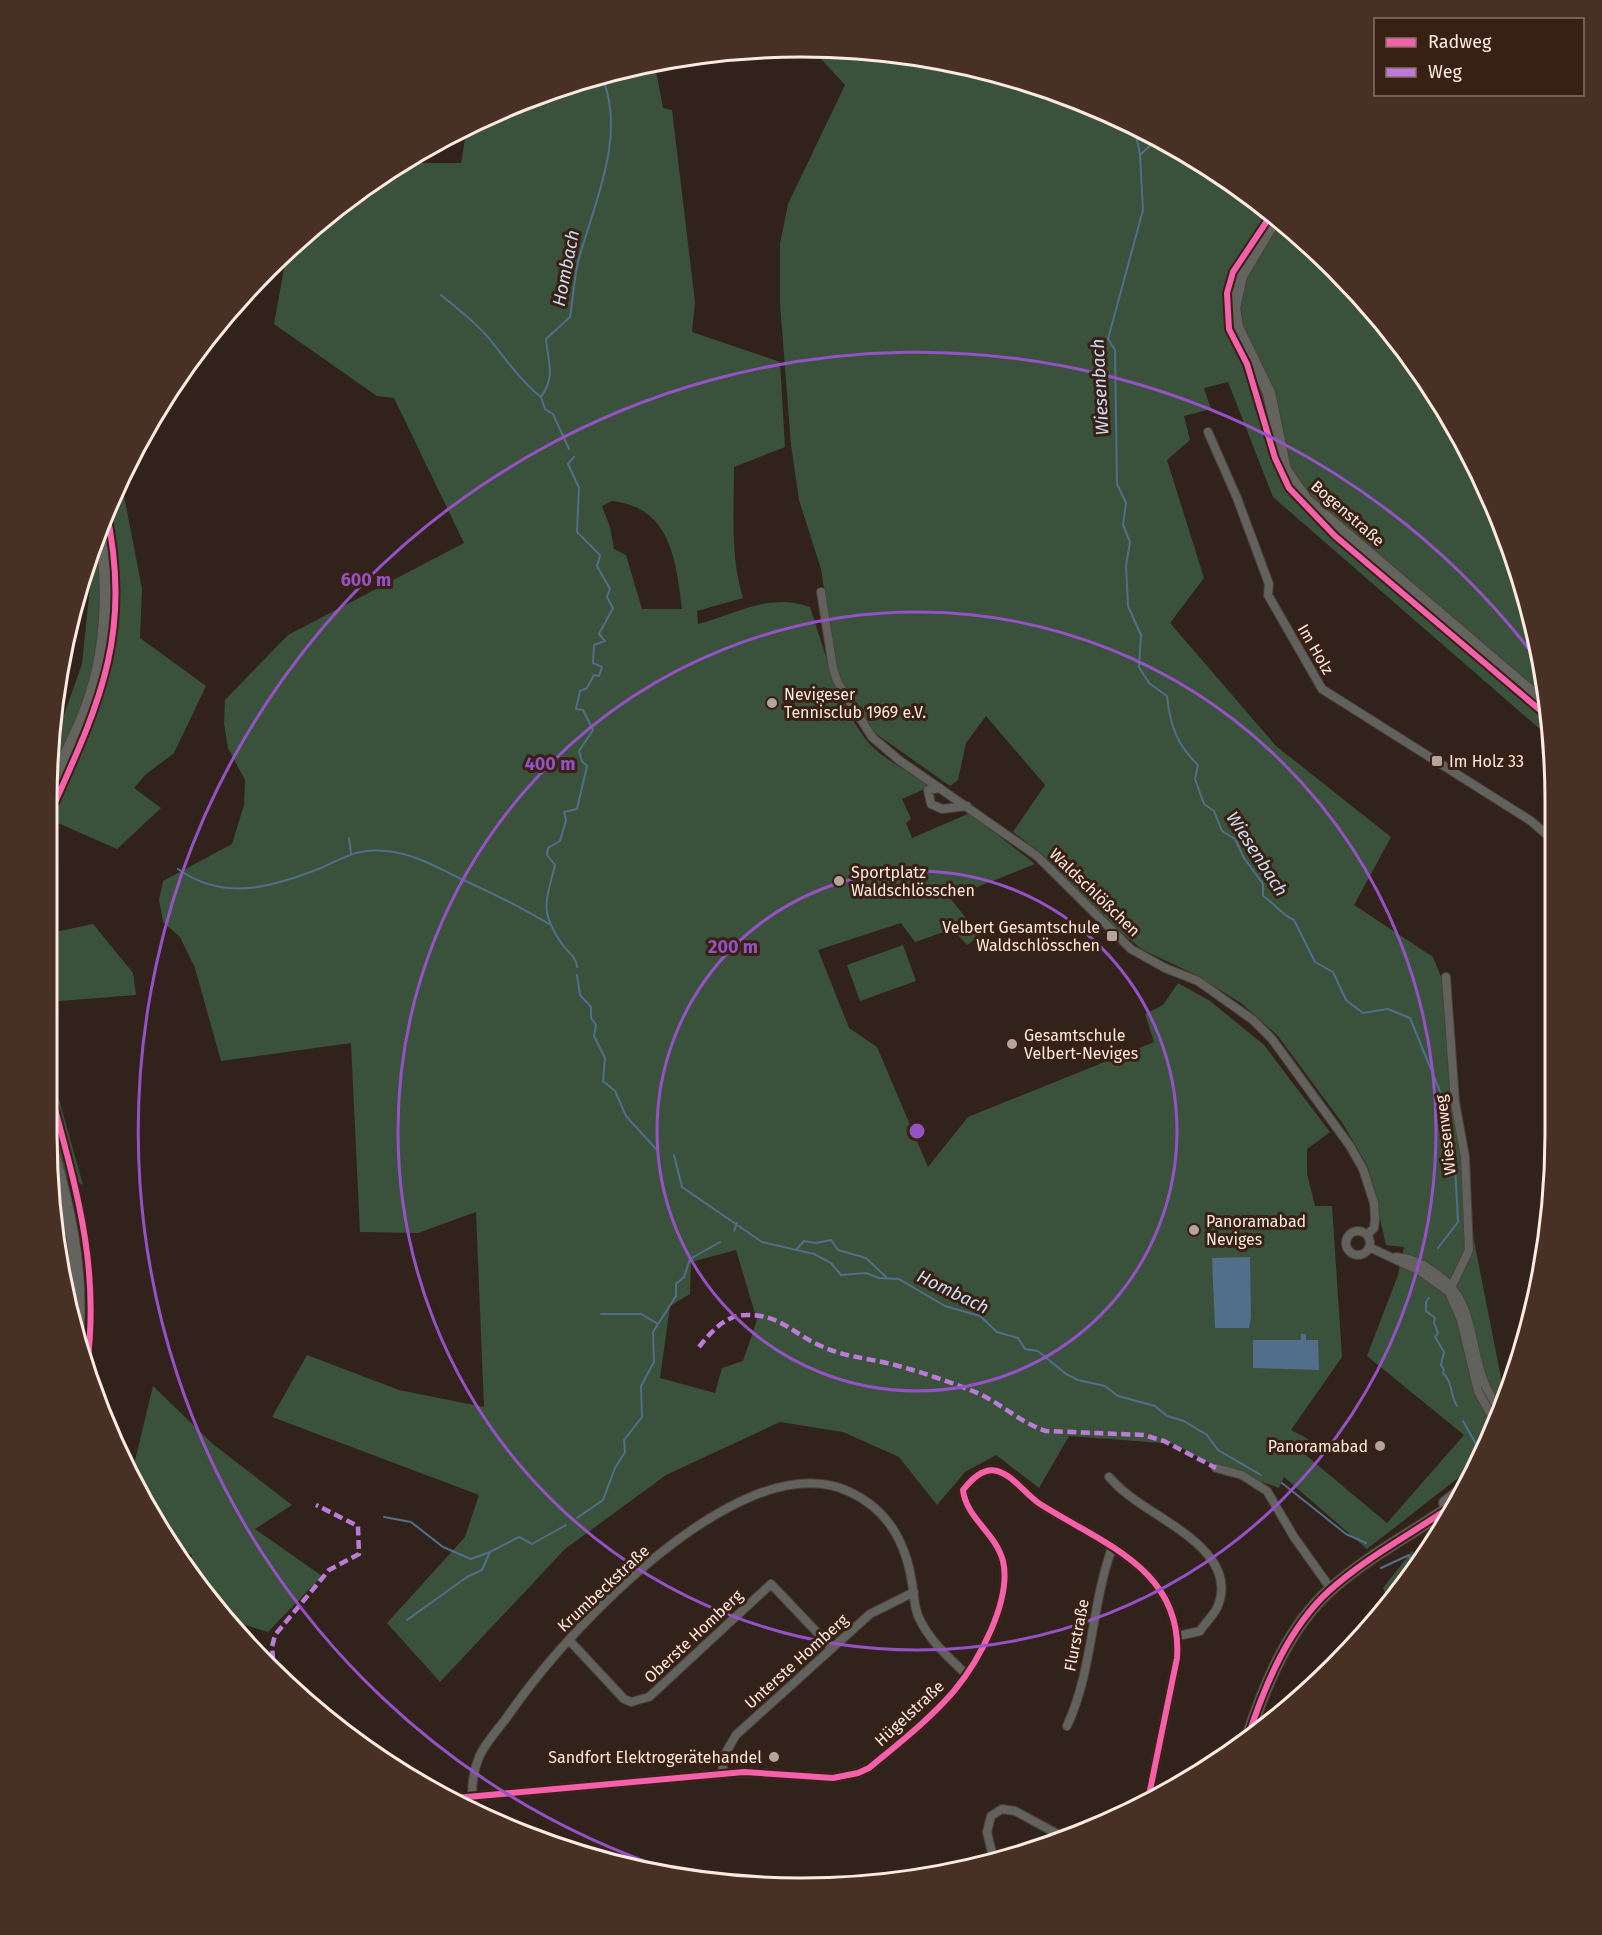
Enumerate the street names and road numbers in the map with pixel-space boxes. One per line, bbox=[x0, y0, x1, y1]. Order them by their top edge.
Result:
street label: Bogenstraße bbox=[1307, 476, 1388, 550]
street label: Im Holz bbox=[1294, 621, 1337, 678]
street label: Waldschlößchen bbox=[1045, 844, 1144, 940]
street label: Wiesenweg bbox=[1431, 1093, 1460, 1176]
street label: Krumbeckstraße bbox=[554, 1541, 653, 1636]
street label: Oberste Homberg bbox=[640, 1585, 747, 1687]
street label: Flurstraße bbox=[1060, 1597, 1093, 1673]
street label: Unterste Homberg bbox=[741, 1610, 852, 1713]
street label: Hügelstraße bbox=[871, 1677, 948, 1750]

